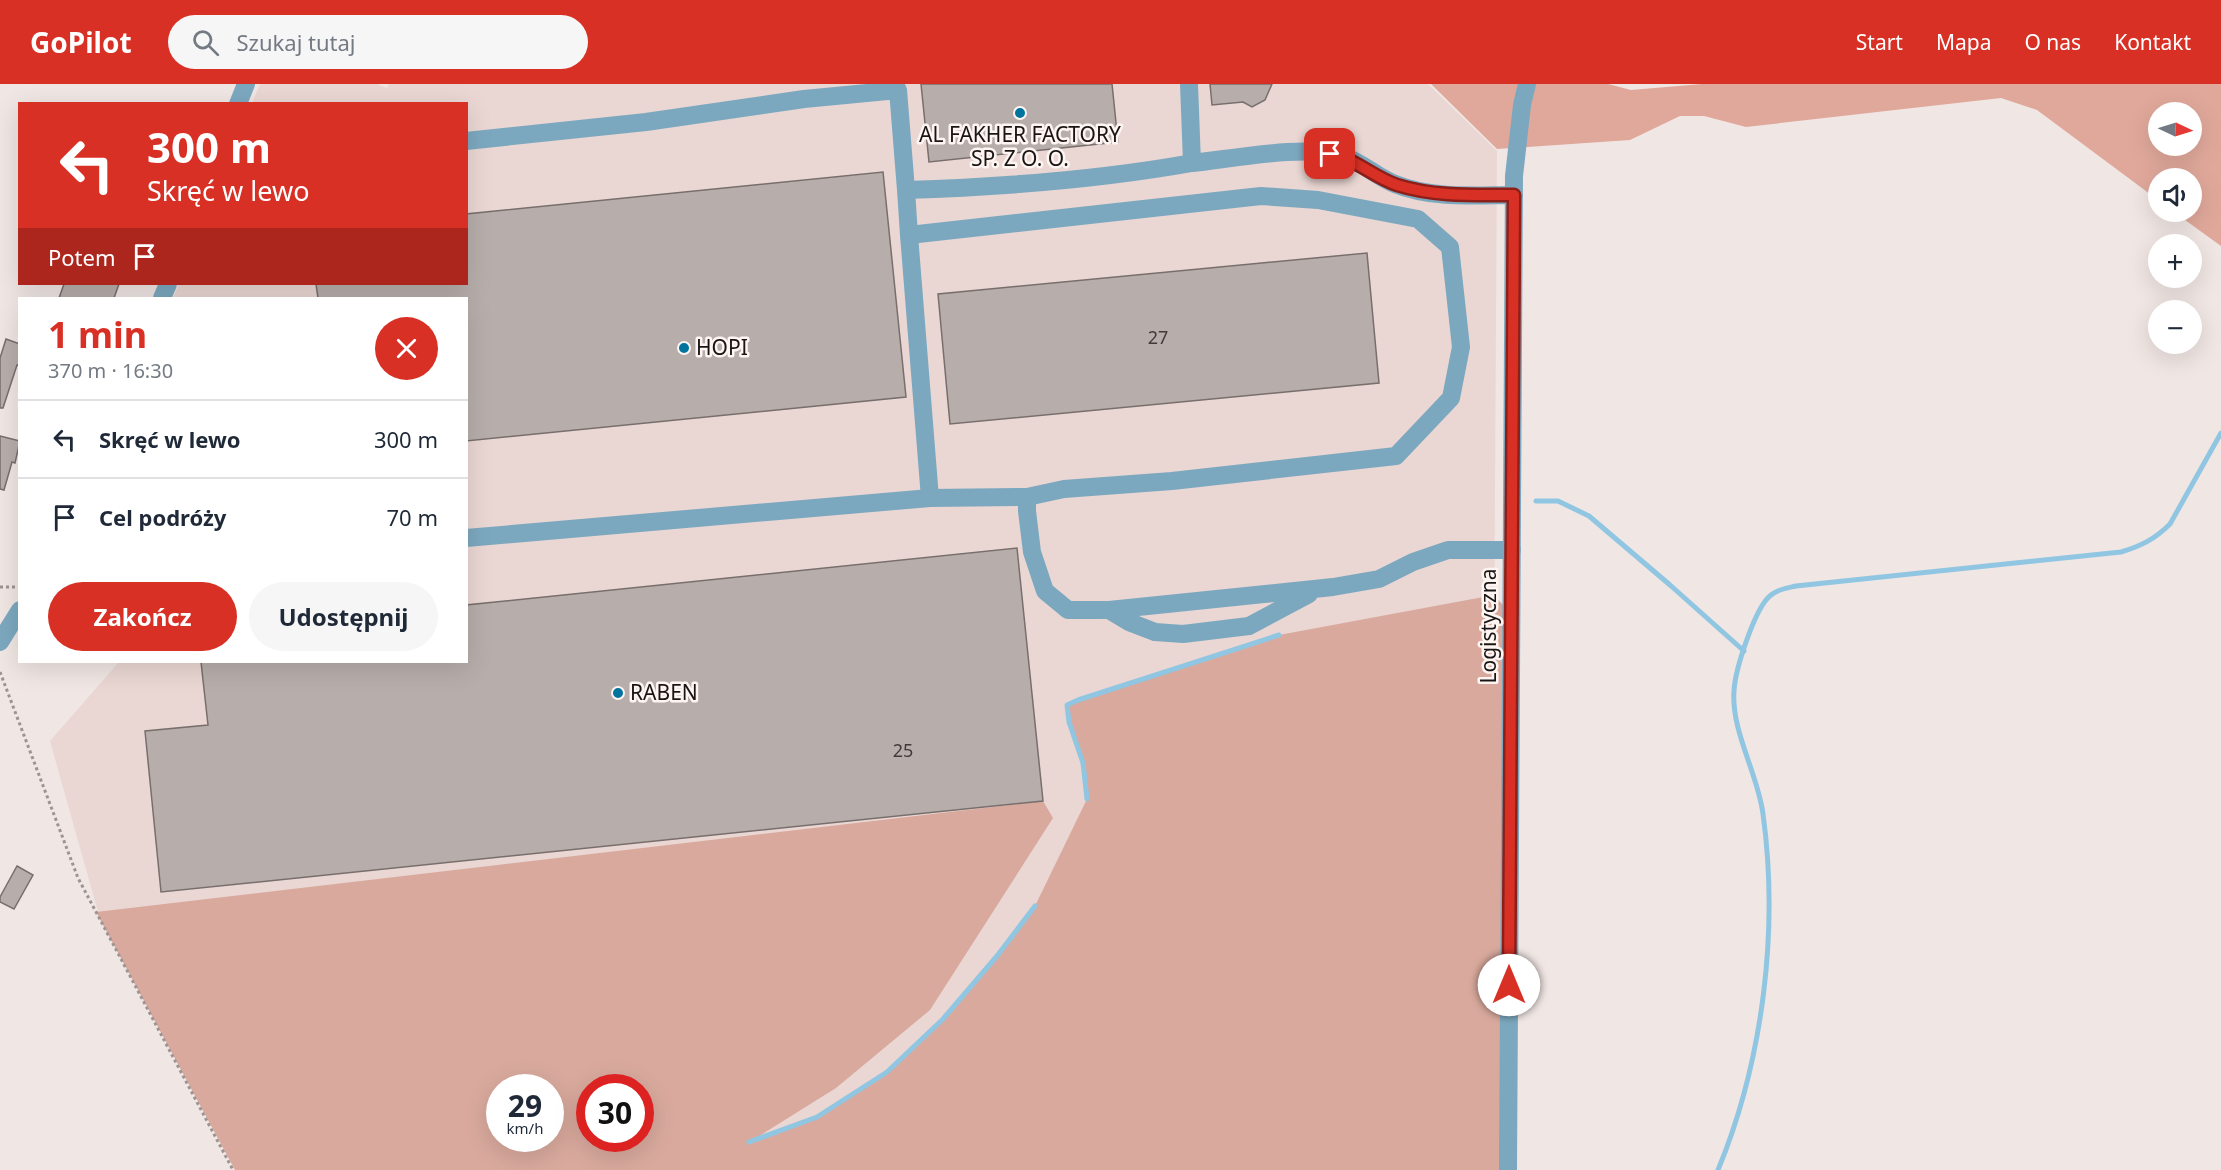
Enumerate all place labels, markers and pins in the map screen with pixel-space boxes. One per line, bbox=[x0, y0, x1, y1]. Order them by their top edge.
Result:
marker: AL FAKHER FACTORY SP. Z O. O. bbox=[1013, 106, 1027, 120]
place label: AL FAKHER FACTORY SP. Z O. O. bbox=[919, 120, 1121, 172]
pin bbox=[1304, 128, 1355, 179]
place label: HOPI bbox=[696, 333, 748, 361]
marker: HOPI bbox=[677, 341, 691, 355]
place label: RABEN bbox=[630, 678, 698, 706]
marker: RABEN bbox=[611, 686, 625, 700]

